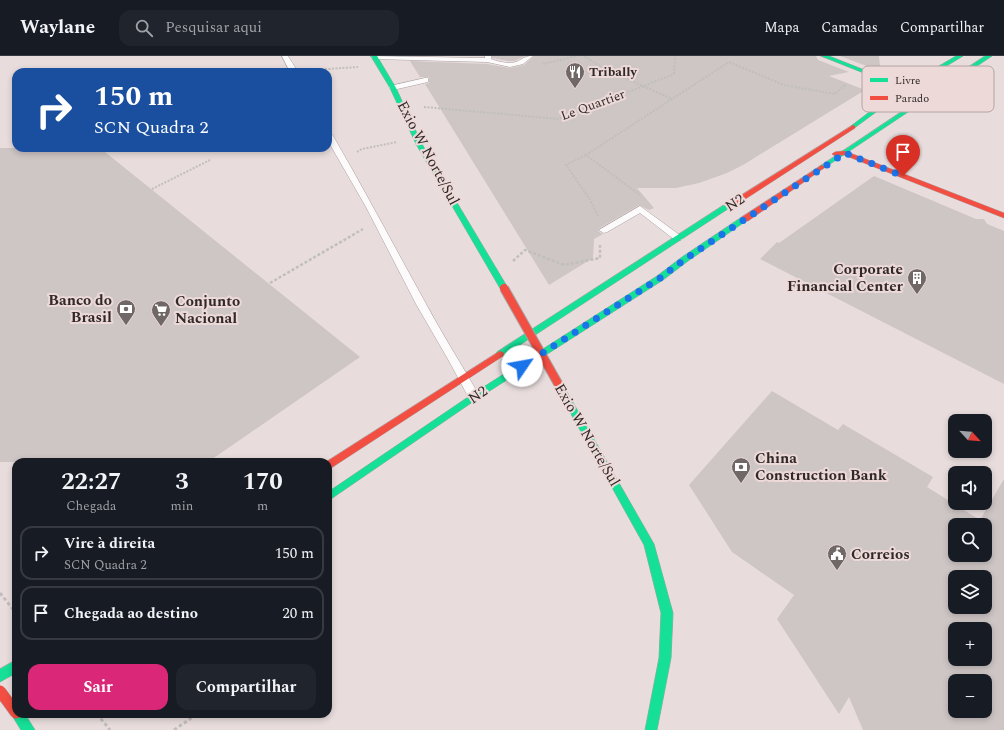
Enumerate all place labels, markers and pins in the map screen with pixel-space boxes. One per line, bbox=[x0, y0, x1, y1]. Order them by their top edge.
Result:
restaurant icon: Tribally bbox=[564, 61, 586, 89]
place label: Tribally bbox=[589, 62, 637, 82]
pin bbox=[886, 135, 920, 176]
place label: Corporate Financial Center bbox=[787, 258, 904, 298]
building icon: Corporate Financial Center bbox=[906, 267, 928, 295]
place label: Banco do Brasil bbox=[48, 289, 112, 329]
place label: Conjunto Nacional bbox=[175, 290, 240, 330]
bank icon: Banco do Brasil bbox=[115, 298, 137, 326]
supermarket icon: Conjunto Nacional bbox=[150, 299, 172, 327]
place label: China Construction Bank bbox=[755, 447, 887, 487]
bank icon: China Construction Bank bbox=[730, 456, 752, 484]
public building icon: Correios bbox=[826, 543, 848, 571]
place label: Correios bbox=[851, 543, 910, 566]

